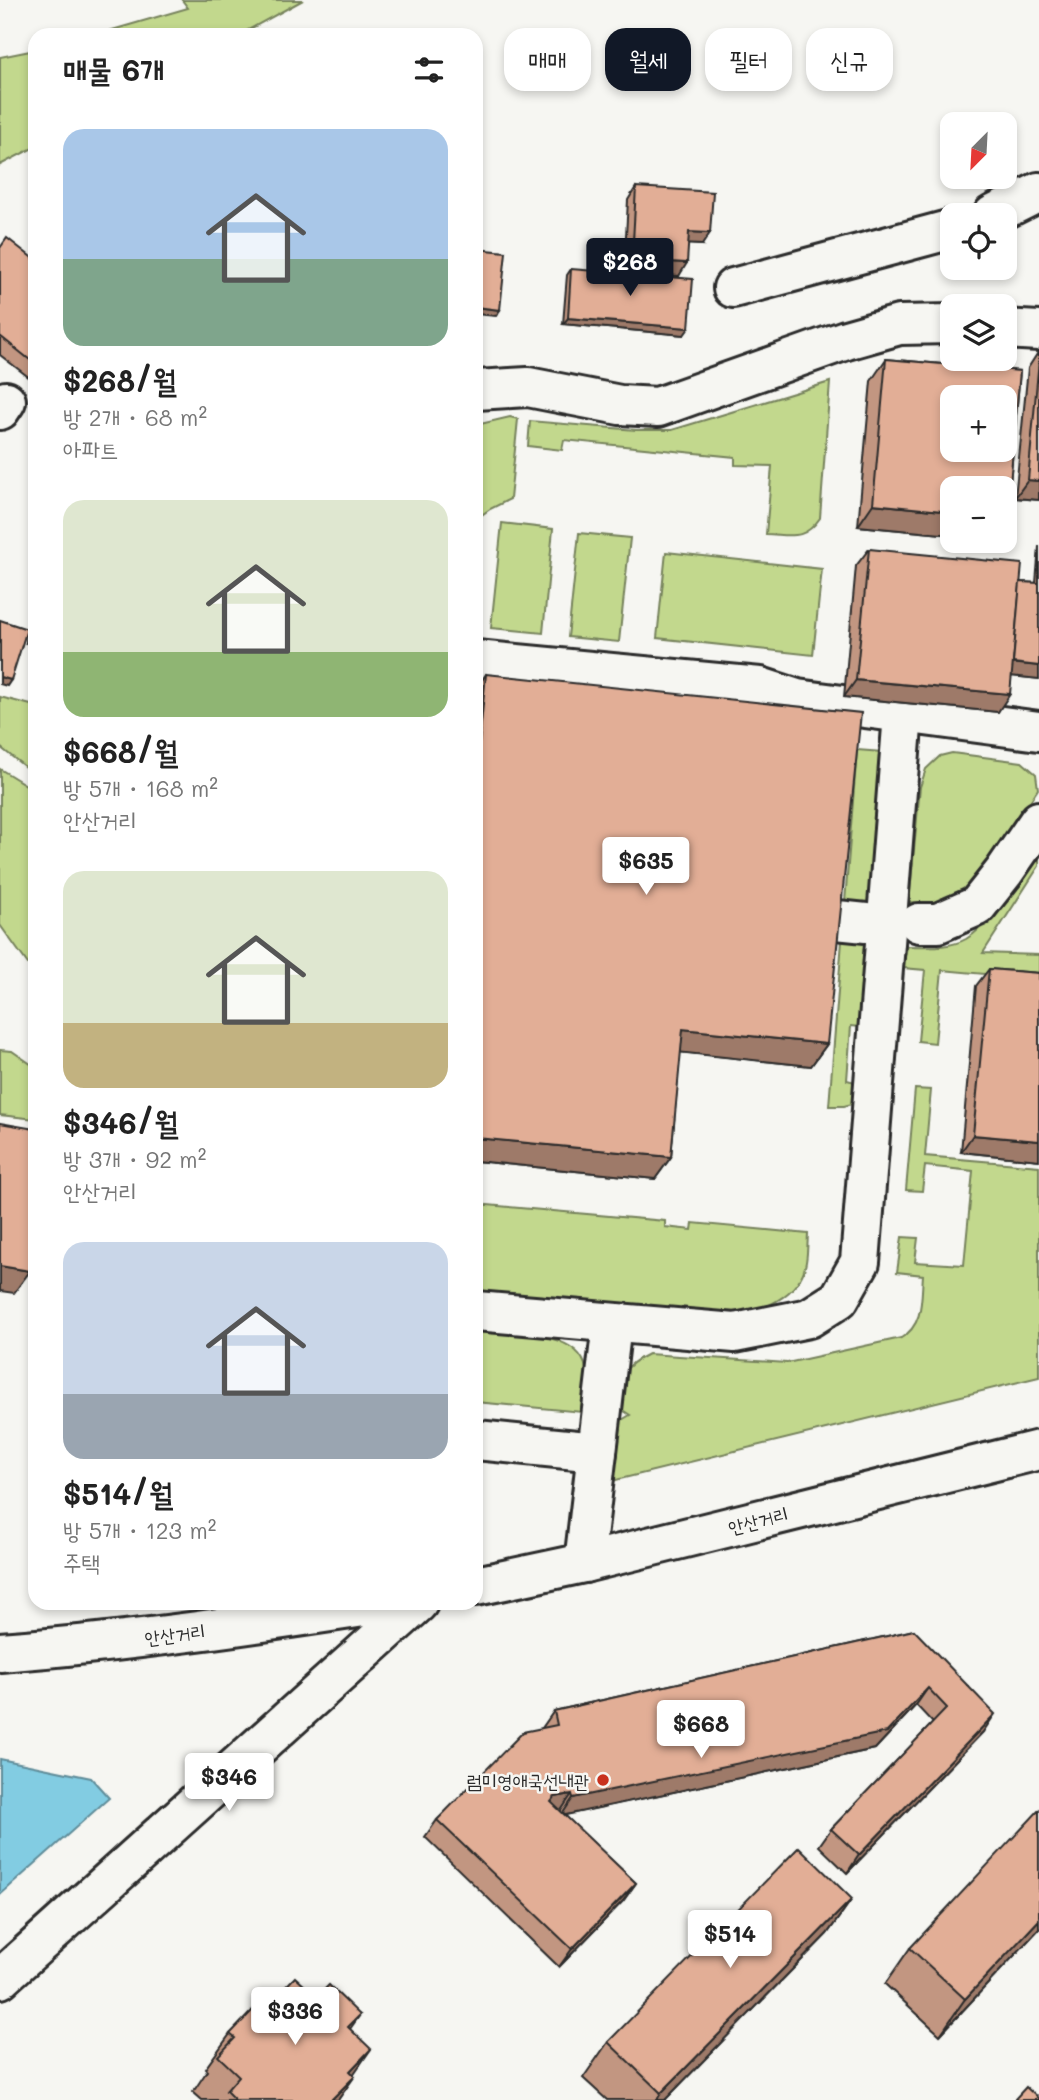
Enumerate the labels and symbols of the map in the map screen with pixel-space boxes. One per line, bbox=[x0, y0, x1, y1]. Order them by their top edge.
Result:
north arrow bbox=[940, 112, 1017, 189]
pin: $268 bbox=[589, 238, 671, 298]
pin: $635 bbox=[605, 838, 687, 897]
street label: 안산거리 bbox=[725, 1500, 791, 1540]
street label: 안산거리 bbox=[143, 1618, 207, 1650]
pin: $668 bbox=[660, 1700, 742, 1760]
pin: $346 bbox=[188, 1754, 270, 1813]
place label: 럼미영애국선내관 bbox=[467, 1768, 589, 1793]
marker: 럼미영애국선내관 bbox=[595, 1772, 611, 1788]
pin: $514 bbox=[689, 1910, 771, 1970]
pin: $336 bbox=[254, 1988, 336, 2047]

